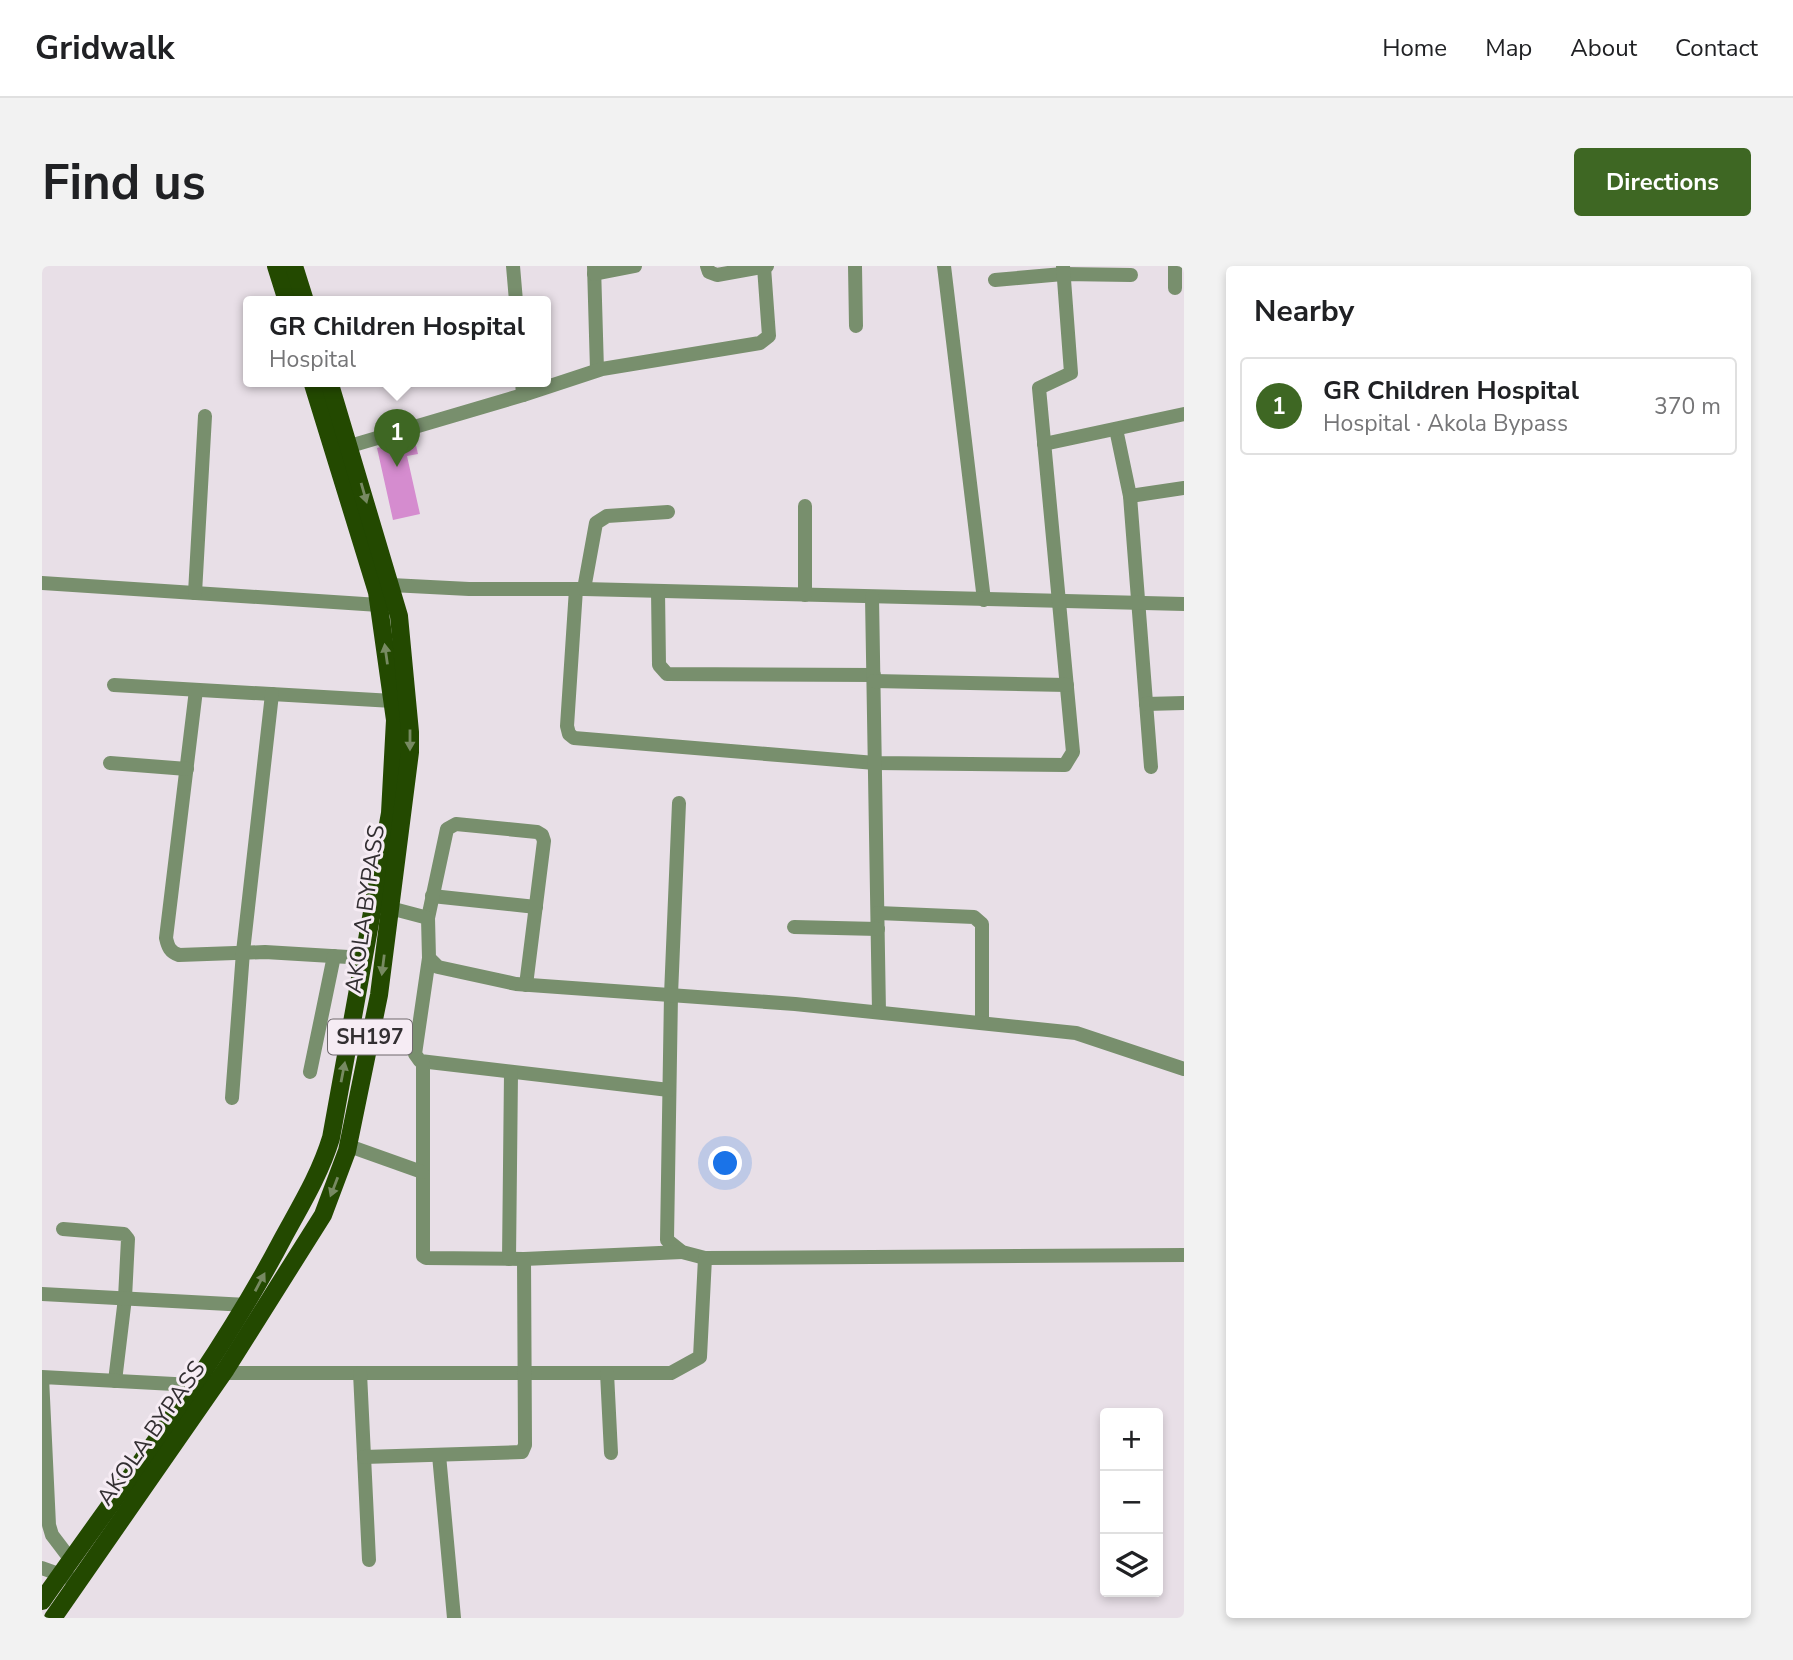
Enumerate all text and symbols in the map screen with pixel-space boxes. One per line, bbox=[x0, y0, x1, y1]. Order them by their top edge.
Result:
text: Gridwalk bbox=[35, 26, 175, 71]
text: Home bbox=[1382, 32, 1447, 64]
text: Map bbox=[1485, 32, 1532, 64]
text: About bbox=[1570, 32, 1637, 64]
text: Contact bbox=[1675, 32, 1758, 64]
button: Directions bbox=[1574, 148, 1751, 216]
text: Find us bbox=[42, 149, 206, 216]
text: Nearby bbox=[1254, 291, 1354, 332]
popup bbox=[243, 296, 551, 387]
text: GR Children Hospital bbox=[269, 309, 525, 344]
text: Hospital bbox=[269, 344, 356, 375]
text: GR Children Hospital bbox=[1323, 373, 1579, 408]
text: 1 bbox=[1272, 391, 1286, 422]
text: 370 m bbox=[1654, 391, 1721, 422]
text: Hospital · Akola Bypass bbox=[1323, 408, 1568, 439]
pin: 1 bbox=[374, 409, 420, 467]
one-way arrow bbox=[359, 482, 370, 504]
one-way arrow bbox=[380, 642, 391, 664]
one-way arrow bbox=[404, 729, 416, 751]
street label: AKOLA BYPASS bbox=[338, 823, 392, 995]
one-way arrow bbox=[377, 955, 388, 977]
road number: SH197 bbox=[328, 1020, 412, 1054]
one-way arrow bbox=[338, 1061, 349, 1083]
your location bbox=[708, 1146, 742, 1180]
one-way arrow bbox=[328, 1176, 339, 1197]
one-way arrow bbox=[254, 1271, 266, 1291]
street label: AKOLA BYPASS bbox=[90, 1355, 212, 1511]
map controls bbox=[1100, 1408, 1163, 1597]
button: + bbox=[1100, 1408, 1163, 1471]
button: − bbox=[1100, 1471, 1163, 1534]
button: layers bbox=[1100, 1534, 1163, 1597]

